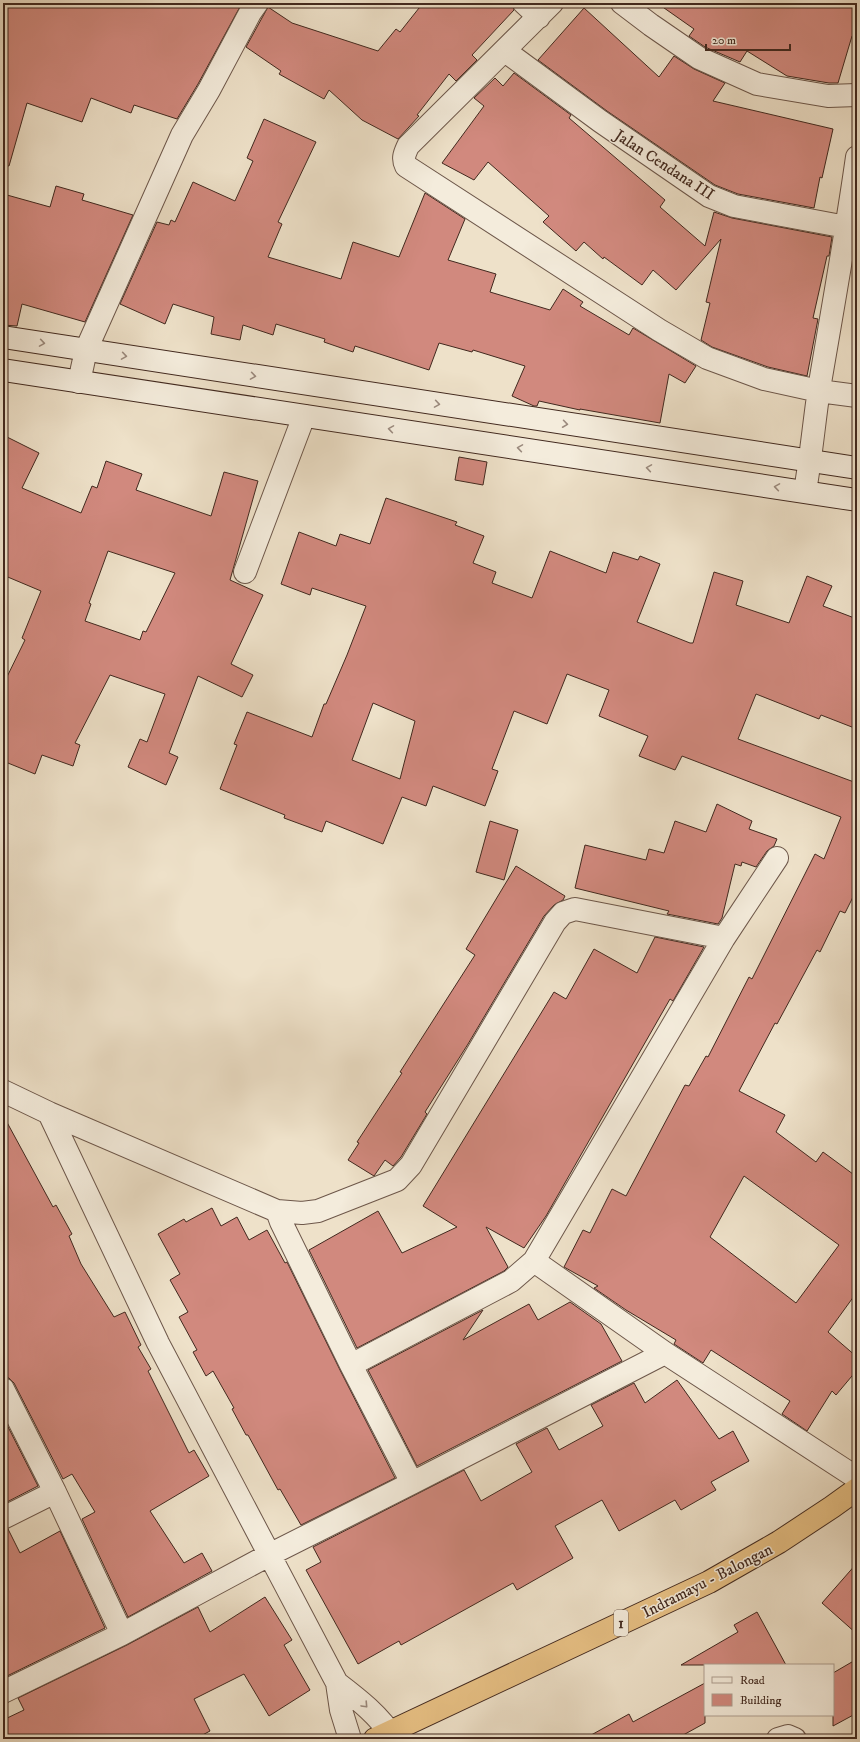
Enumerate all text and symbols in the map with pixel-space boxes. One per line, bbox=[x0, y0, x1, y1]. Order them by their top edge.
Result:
scale bar bbox=[706, 26, 790, 52]
text: 20 m bbox=[712, 33, 736, 48]
street label: Jalan Cendana III bbox=[609, 124, 718, 205]
one-way arrow bbox=[38, 338, 45, 347]
one-way arrow bbox=[121, 351, 127, 360]
one-way arrow bbox=[250, 371, 256, 380]
one-way arrow bbox=[434, 399, 440, 408]
one-way arrow bbox=[562, 419, 568, 428]
one-way arrow bbox=[388, 425, 394, 434]
one-way arrow bbox=[517, 444, 523, 453]
one-way arrow bbox=[645, 464, 652, 473]
one-way arrow bbox=[774, 483, 780, 492]
street label: Indramayu - Balongan bbox=[639, 1539, 777, 1622]
road number: 1 bbox=[614, 1610, 628, 1636]
legend bbox=[704, 1664, 834, 1716]
text: Road bbox=[740, 1673, 765, 1688]
text: Building bbox=[740, 1693, 781, 1708]
one-way arrow bbox=[361, 1700, 368, 1708]

